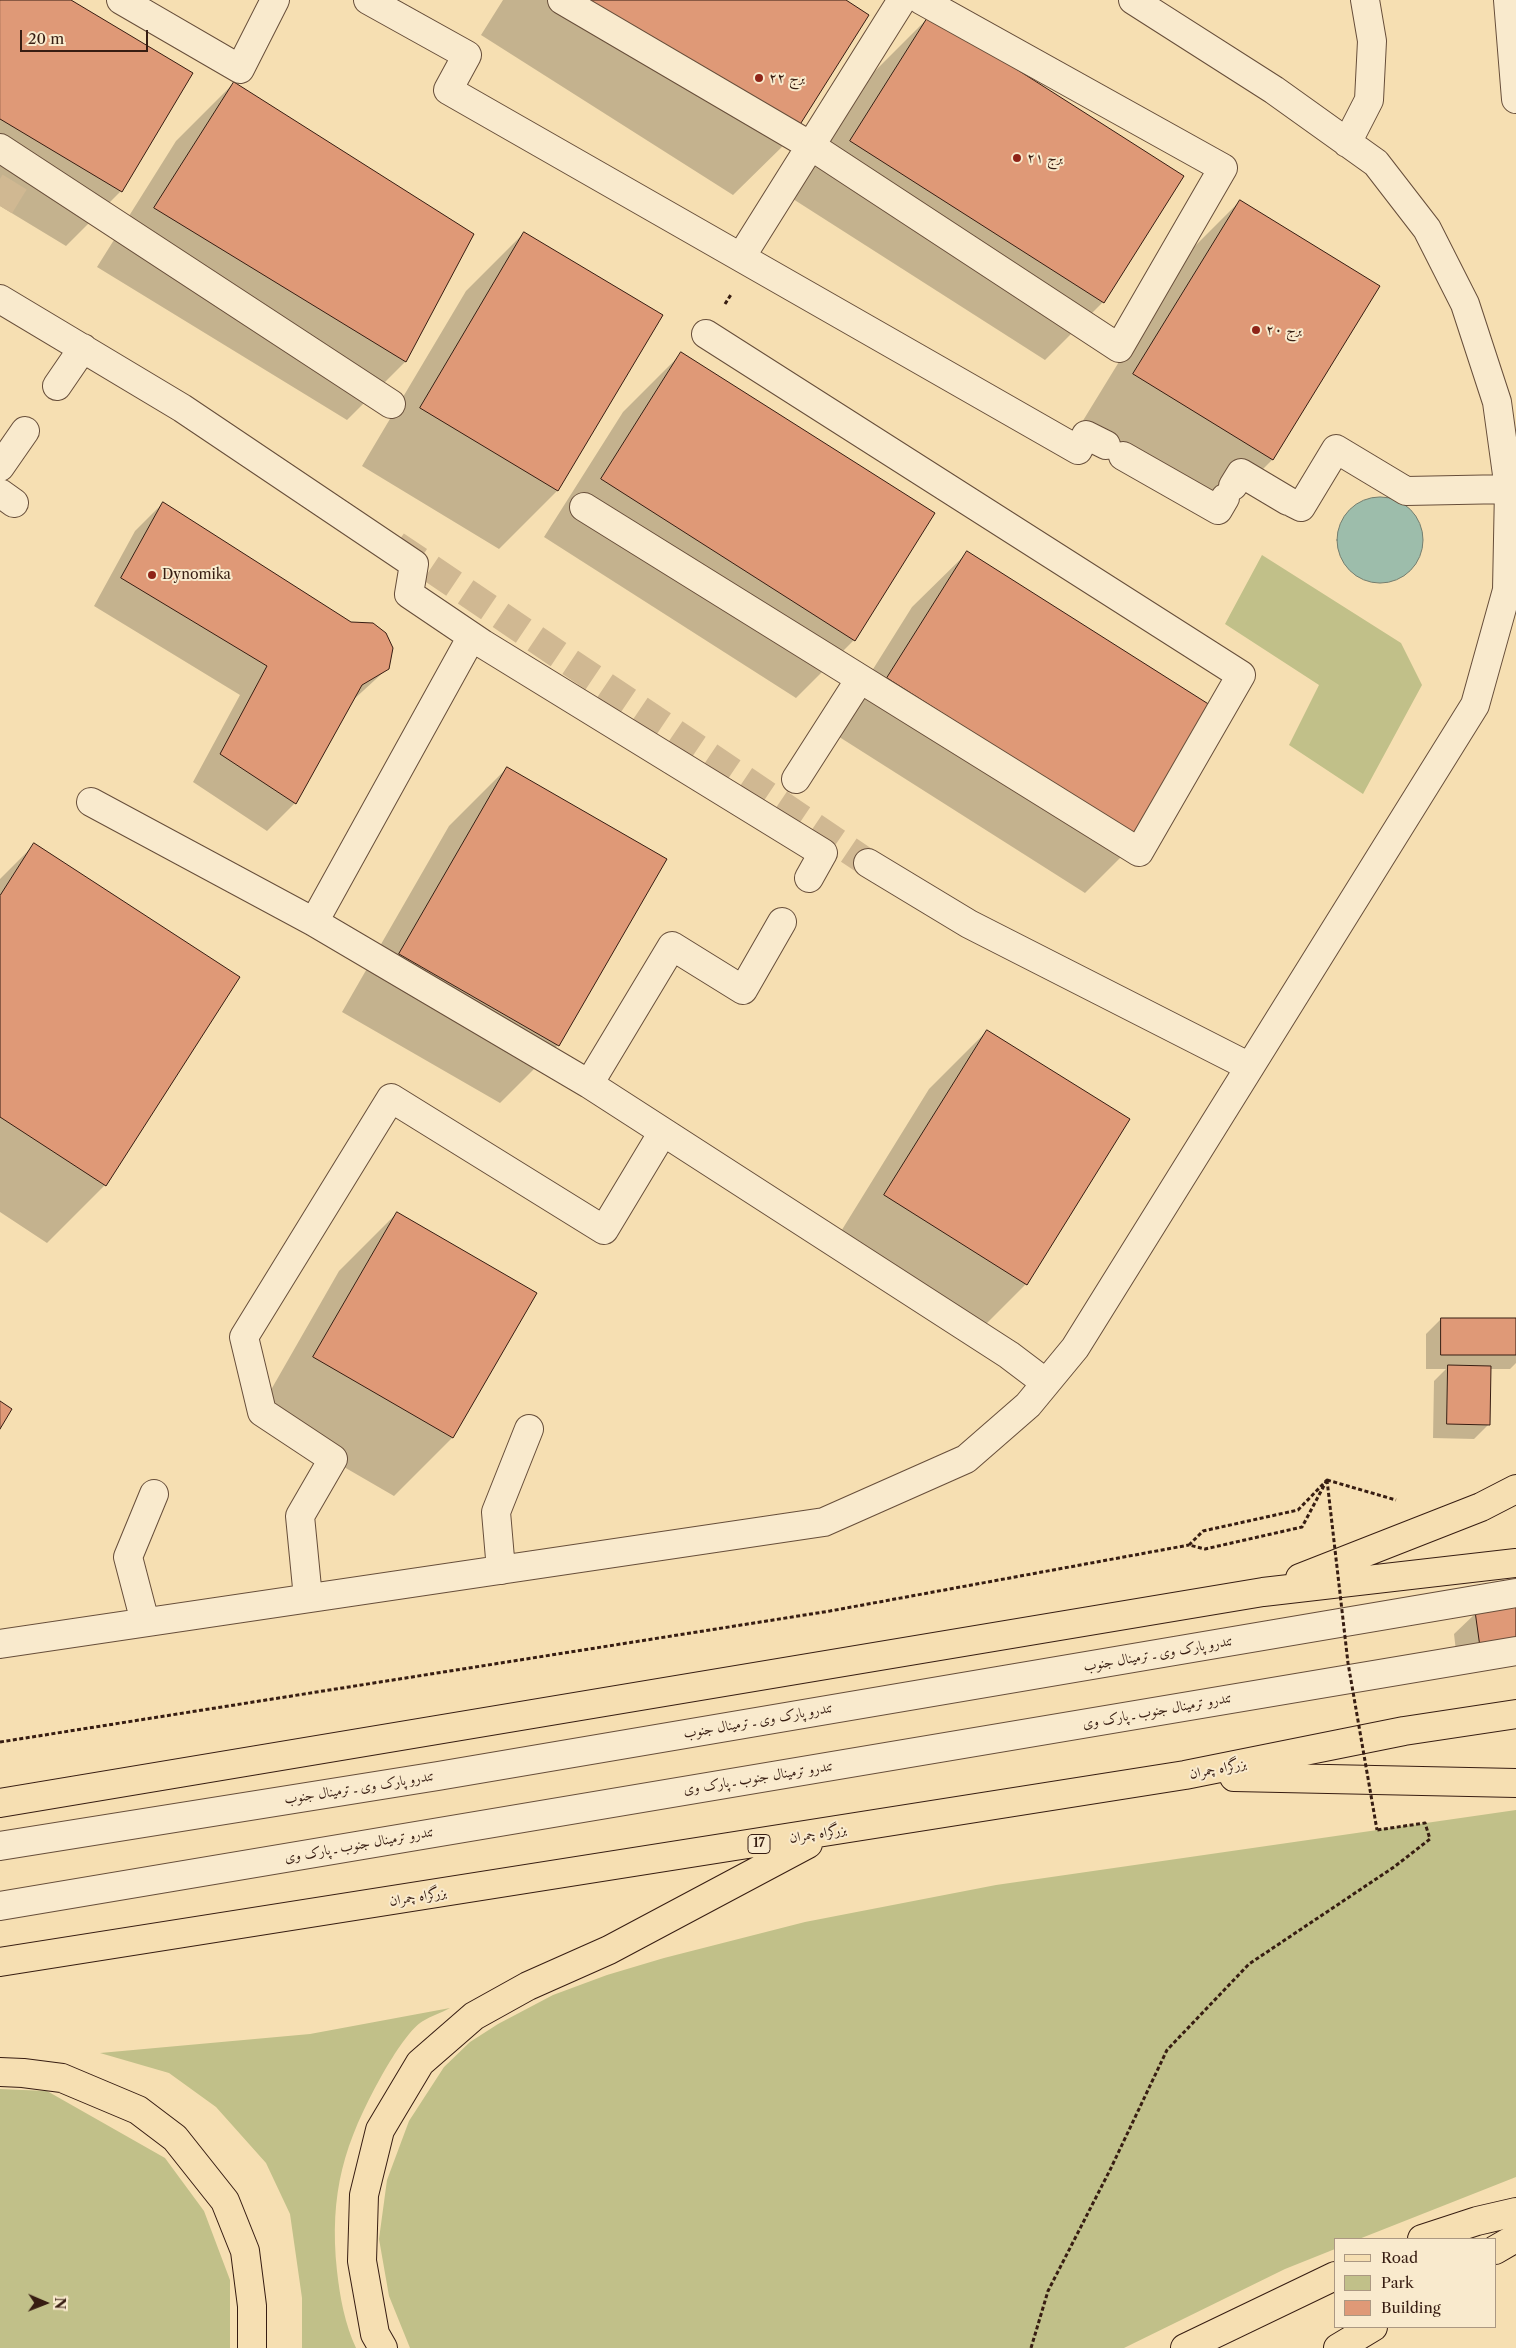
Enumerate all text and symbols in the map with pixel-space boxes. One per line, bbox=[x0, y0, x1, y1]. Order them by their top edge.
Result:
scale bar bbox=[22, 20, 150, 52]
text: 20 m bbox=[28, 29, 64, 48]
place label: برج ۲۲ bbox=[769, 70, 805, 86]
marker: برج ۲۲ bbox=[753, 72, 765, 84]
place label: برج ۲۱ bbox=[1027, 150, 1063, 166]
marker: برج ۲۱ bbox=[1011, 152, 1023, 164]
place label: برج ۲۰ bbox=[1266, 322, 1302, 338]
marker: برج ۲۰ bbox=[1250, 324, 1262, 336]
place label: Dynomika bbox=[162, 567, 231, 583]
marker: Dynomika bbox=[146, 569, 158, 581]
street label: تندرو پارک وی ـ ترمینال جنوب bbox=[1082, 1633, 1234, 1675]
street label: تندرو ترمینال جنوب ـ پارک وی bbox=[1081, 1690, 1233, 1732]
street label: تندرو پارک وی ـ ترمینال جنوب bbox=[682, 1700, 834, 1742]
street label: بزرگراه چمران bbox=[1188, 1755, 1248, 1783]
street label: تندرو ترمینال جنوب ـ پارک وی bbox=[682, 1758, 834, 1798]
street label: تندرو پارک وی ـ ترمینال جنوب bbox=[283, 1768, 435, 1808]
street label: بزرگراه چمران bbox=[788, 1821, 848, 1847]
street label: تندرو ترمینال جنوب ـ پارک وی bbox=[283, 1824, 435, 1866]
road number: 17 bbox=[748, 1835, 770, 1854]
street label: بزرگراه چمران bbox=[388, 1884, 448, 1910]
legend bbox=[1334, 2238, 1496, 2328]
text: Road bbox=[1381, 2248, 1418, 2267]
text: Park bbox=[1381, 2273, 1414, 2292]
north arrow bbox=[20, 2278, 70, 2328]
text: N bbox=[51, 2297, 69, 2309]
text: Building bbox=[1381, 2298, 1441, 2317]

